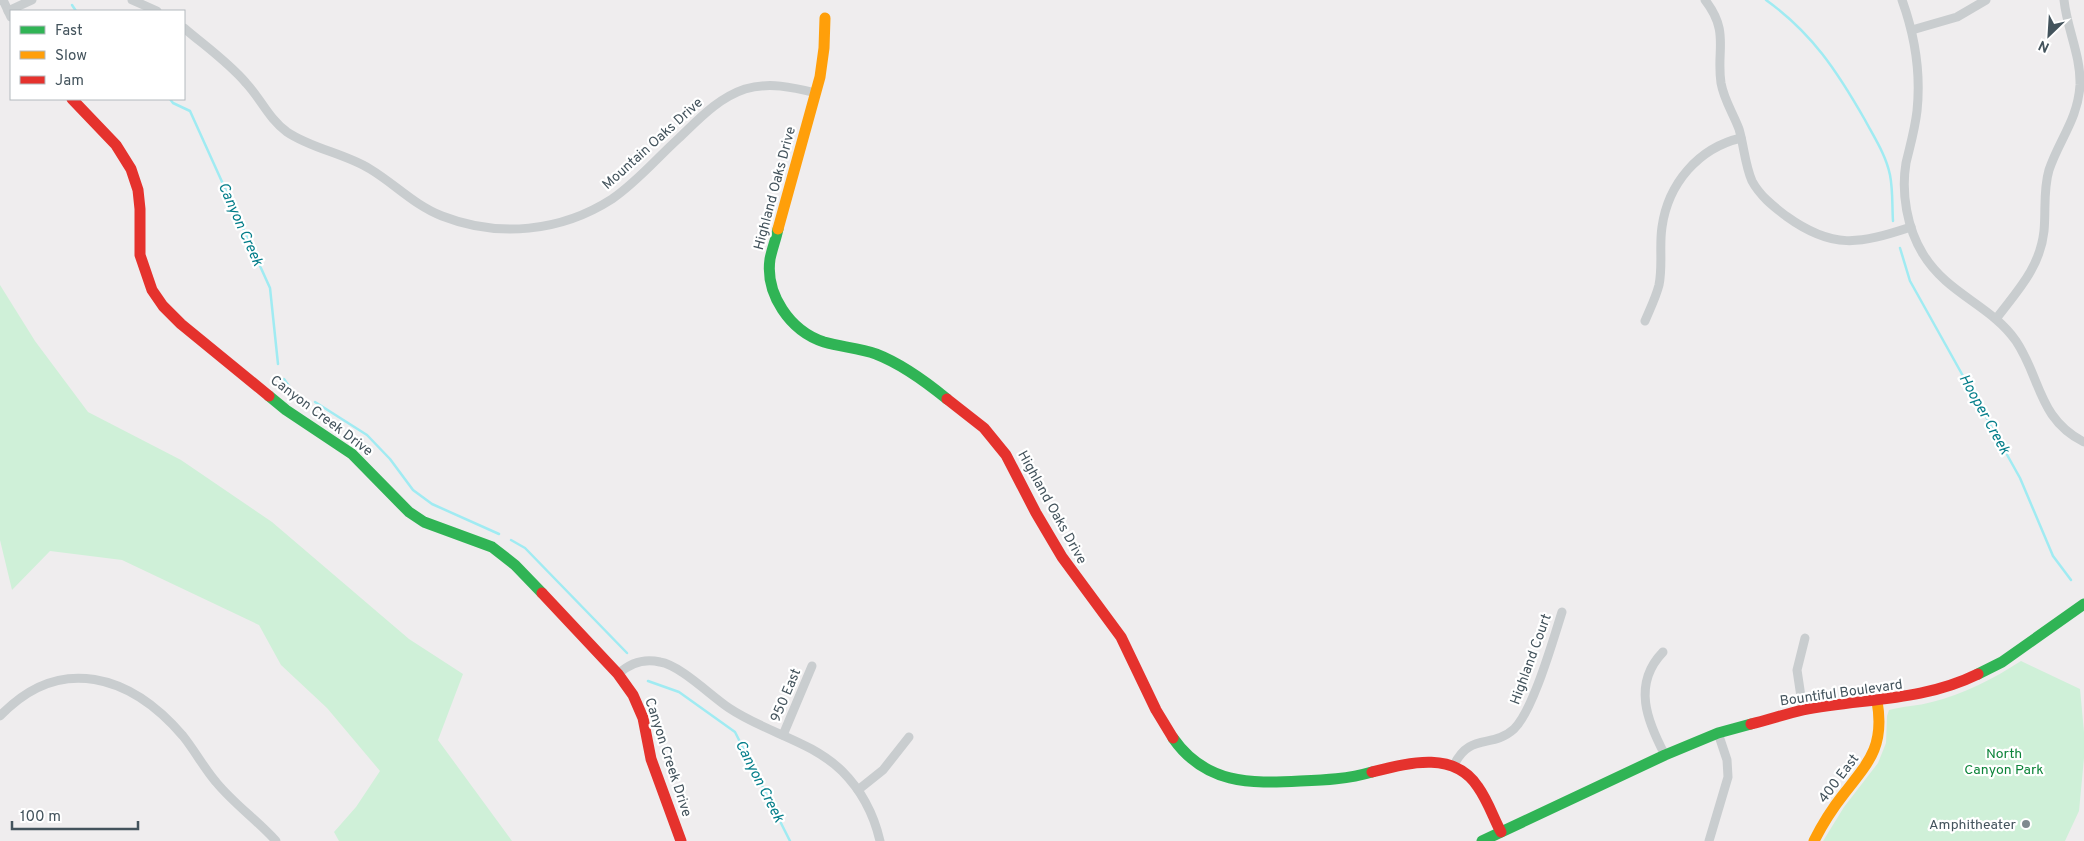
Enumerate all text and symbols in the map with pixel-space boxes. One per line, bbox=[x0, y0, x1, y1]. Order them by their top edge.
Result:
legend bbox=[10, 10, 185, 100]
north arrow bbox=[2024, 10, 2074, 60]
text: Fast bbox=[55, 22, 83, 41]
text: N bbox=[2036, 36, 2052, 55]
text: Slow bbox=[55, 47, 87, 66]
text: Jam bbox=[55, 72, 84, 91]
street label: Mountain Oaks Drive bbox=[599, 94, 707, 194]
street label: Highland Oaks Drive bbox=[751, 125, 800, 252]
water label: Canyon Creek bbox=[213, 180, 267, 270]
water label: Hooper Creek bbox=[1954, 371, 2014, 459]
street label: Canyon Creek Drive bbox=[266, 372, 376, 460]
street label: Highland Oaks Drive bbox=[1013, 448, 1090, 567]
street label: Highland Court bbox=[1507, 612, 1556, 707]
street label: 950 East bbox=[767, 666, 805, 725]
street label: Bountiful Boulevard bbox=[1779, 676, 1904, 711]
street label: Canyon Creek Drive bbox=[640, 696, 695, 819]
water label: Canyon Creek bbox=[730, 737, 788, 826]
park label: North Canyon Park bbox=[1964, 746, 2044, 779]
street label: 400 East bbox=[1815, 751, 1863, 807]
scale bar bbox=[12, 798, 139, 830]
text: 100 m bbox=[20, 808, 61, 827]
place label: Amphitheater bbox=[1929, 817, 2017, 834]
marker: Amphitheater bbox=[2020, 818, 2032, 830]

